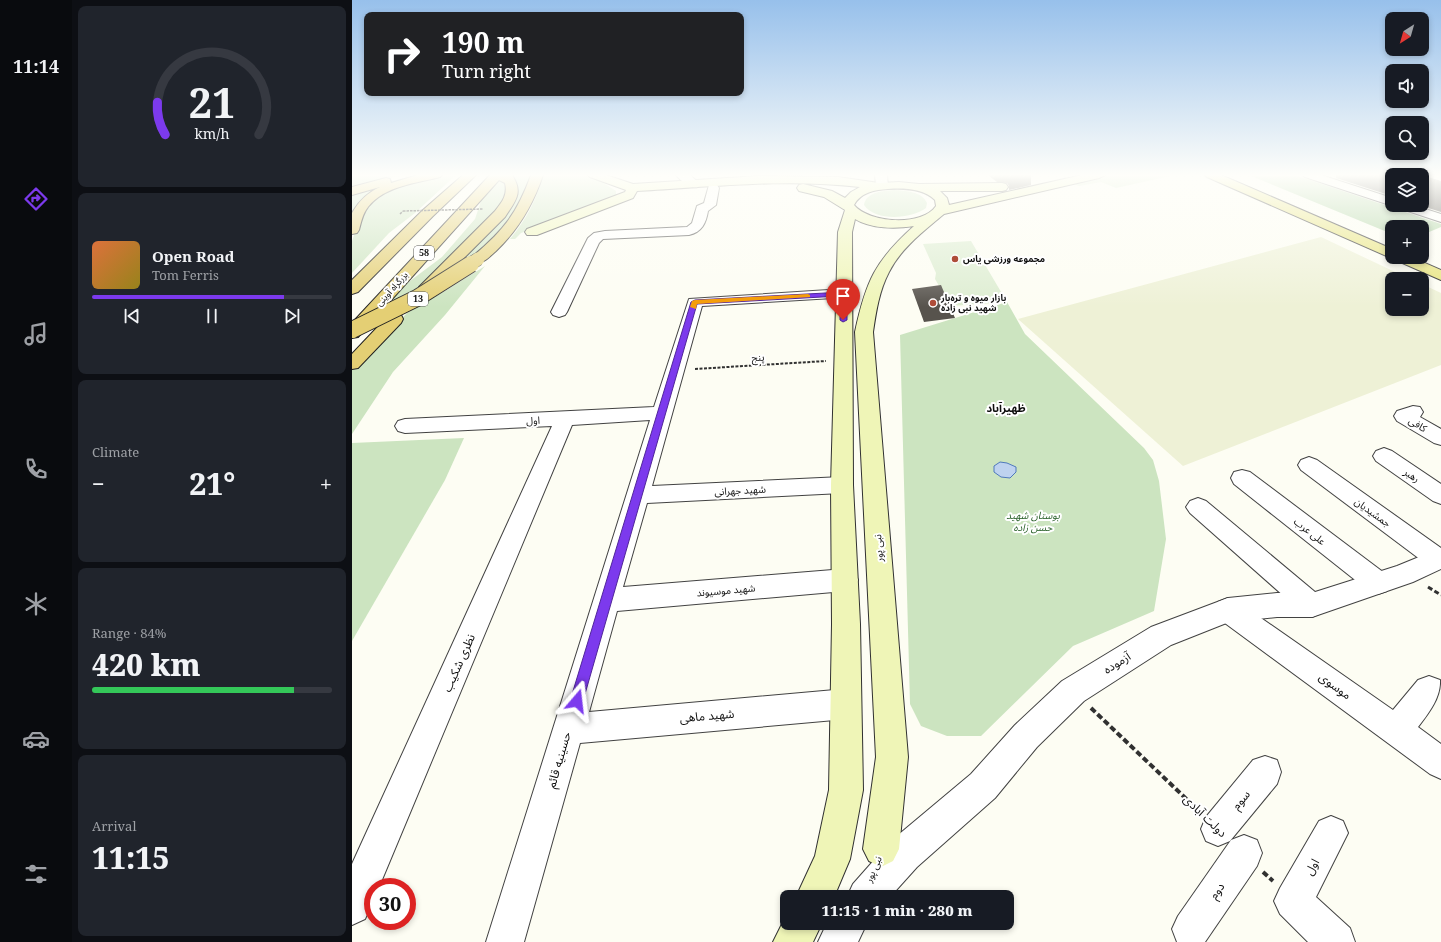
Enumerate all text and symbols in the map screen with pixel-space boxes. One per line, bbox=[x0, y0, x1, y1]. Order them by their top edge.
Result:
north arrow bbox=[1385, 12, 1429, 56]
map controls bbox=[1385, 12, 1429, 316]
text: 190 m bbox=[442, 23, 524, 61]
icon: right bbox=[376, 28, 428, 80]
text: 11:14 bbox=[13, 54, 59, 78]
text: Turn right bbox=[442, 59, 531, 83]
button: sound bbox=[1385, 64, 1429, 108]
text: 21 bbox=[188, 73, 236, 129]
button: search bbox=[1385, 116, 1429, 160]
text: km/h bbox=[194, 123, 230, 142]
button: layers bbox=[1385, 168, 1429, 212]
icon: directions bbox=[22, 185, 50, 213]
button: + bbox=[1385, 220, 1429, 264]
text: Open Road bbox=[152, 246, 235, 266]
road number: 58 bbox=[414, 246, 434, 260]
place label: مجموعه ورزشی یاس bbox=[963, 252, 1045, 265]
marker: مجموعه ورزشی یاس bbox=[950, 254, 960, 264]
text: Tom Ferris bbox=[152, 266, 219, 284]
street label: بزرگراه آوینی bbox=[373, 268, 411, 309]
button: − bbox=[1385, 272, 1429, 316]
pin bbox=[826, 279, 860, 320]
icon: arrive bbox=[832, 285, 854, 307]
place label: بازار میوه و تره‌بار شهید نبی زاده bbox=[940, 291, 1006, 314]
road number: 13 bbox=[408, 292, 428, 306]
marker: بازار میوه و تره‌بار شهید نبی زاده bbox=[928, 298, 938, 308]
icon: previous bbox=[121, 305, 143, 327]
icon: pause bbox=[201, 305, 223, 327]
icon: next bbox=[281, 305, 303, 327]
icon: music bbox=[22, 320, 50, 348]
street label: پنج bbox=[751, 350, 765, 365]
district label: ظهیرآباد bbox=[986, 400, 1026, 415]
street label: اول bbox=[526, 413, 540, 427]
street label: کافی bbox=[1406, 413, 1430, 435]
text: Climate bbox=[92, 443, 139, 461]
icon: phone bbox=[22, 455, 50, 483]
text: 21° bbox=[189, 463, 235, 504]
street label: رهبر bbox=[1400, 464, 1423, 486]
text: − bbox=[92, 468, 105, 498]
text: + bbox=[320, 468, 332, 498]
street label: شهید جهرانی bbox=[714, 482, 766, 498]
street label: جمشیدیان bbox=[1352, 494, 1394, 530]
park label: بوستان شهید حسن زاده bbox=[1006, 508, 1060, 534]
street label: علی عرب bbox=[1291, 514, 1329, 548]
street label: نبی پور bbox=[870, 534, 886, 563]
street label: شهید موسیوند bbox=[696, 580, 756, 600]
icon: climate bbox=[22, 590, 50, 618]
text: Range · 84% bbox=[92, 624, 166, 642]
street label: نظری شکیب bbox=[438, 631, 479, 695]
text: 420 km bbox=[92, 644, 201, 685]
street label: آزموده bbox=[1100, 647, 1134, 678]
street label: موسوی bbox=[1316, 668, 1355, 703]
position arrow bbox=[556, 680, 598, 722]
street label: شهید ماهی bbox=[679, 705, 735, 726]
icon: car bbox=[22, 725, 50, 753]
street label: حسینیه قائم bbox=[542, 730, 576, 790]
street label: سوم bbox=[1227, 786, 1255, 814]
street label: دولت آبادی bbox=[1180, 790, 1231, 841]
text: Arrival bbox=[92, 817, 136, 835]
text: 11:15 bbox=[92, 837, 169, 878]
street label: نبی پور bbox=[861, 853, 885, 885]
street label: اول bbox=[1300, 855, 1323, 878]
icon: filters bbox=[22, 860, 50, 888]
speed limit sign: 30 bbox=[364, 878, 416, 930]
street label: دوم bbox=[1205, 879, 1229, 903]
text: 11:15 · 1 min · 280 m bbox=[821, 900, 973, 920]

